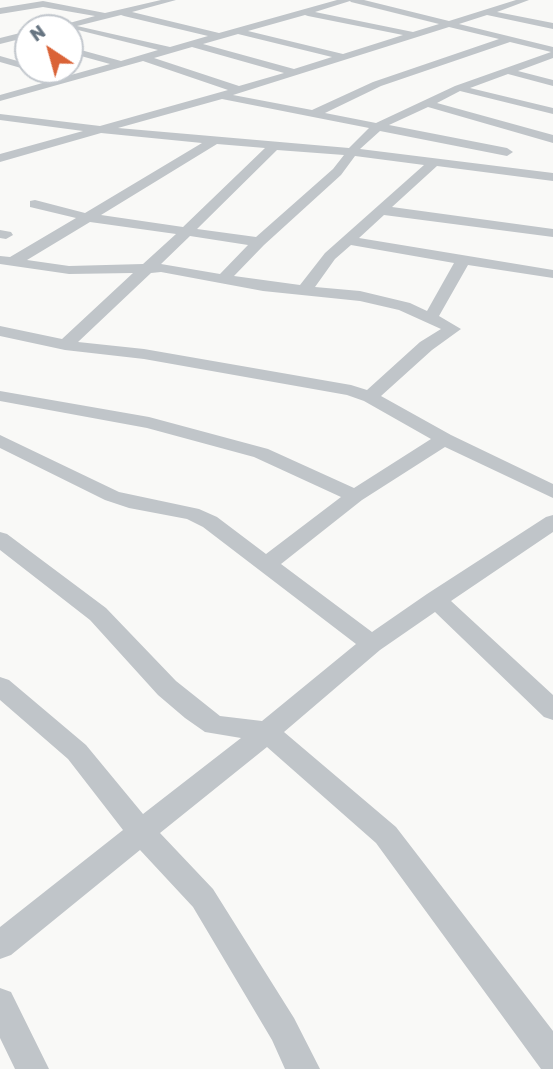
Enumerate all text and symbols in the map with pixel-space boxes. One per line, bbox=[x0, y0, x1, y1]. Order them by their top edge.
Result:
north arrow bbox=[14, 14, 84, 84]
text: N bbox=[25, 20, 50, 47]

